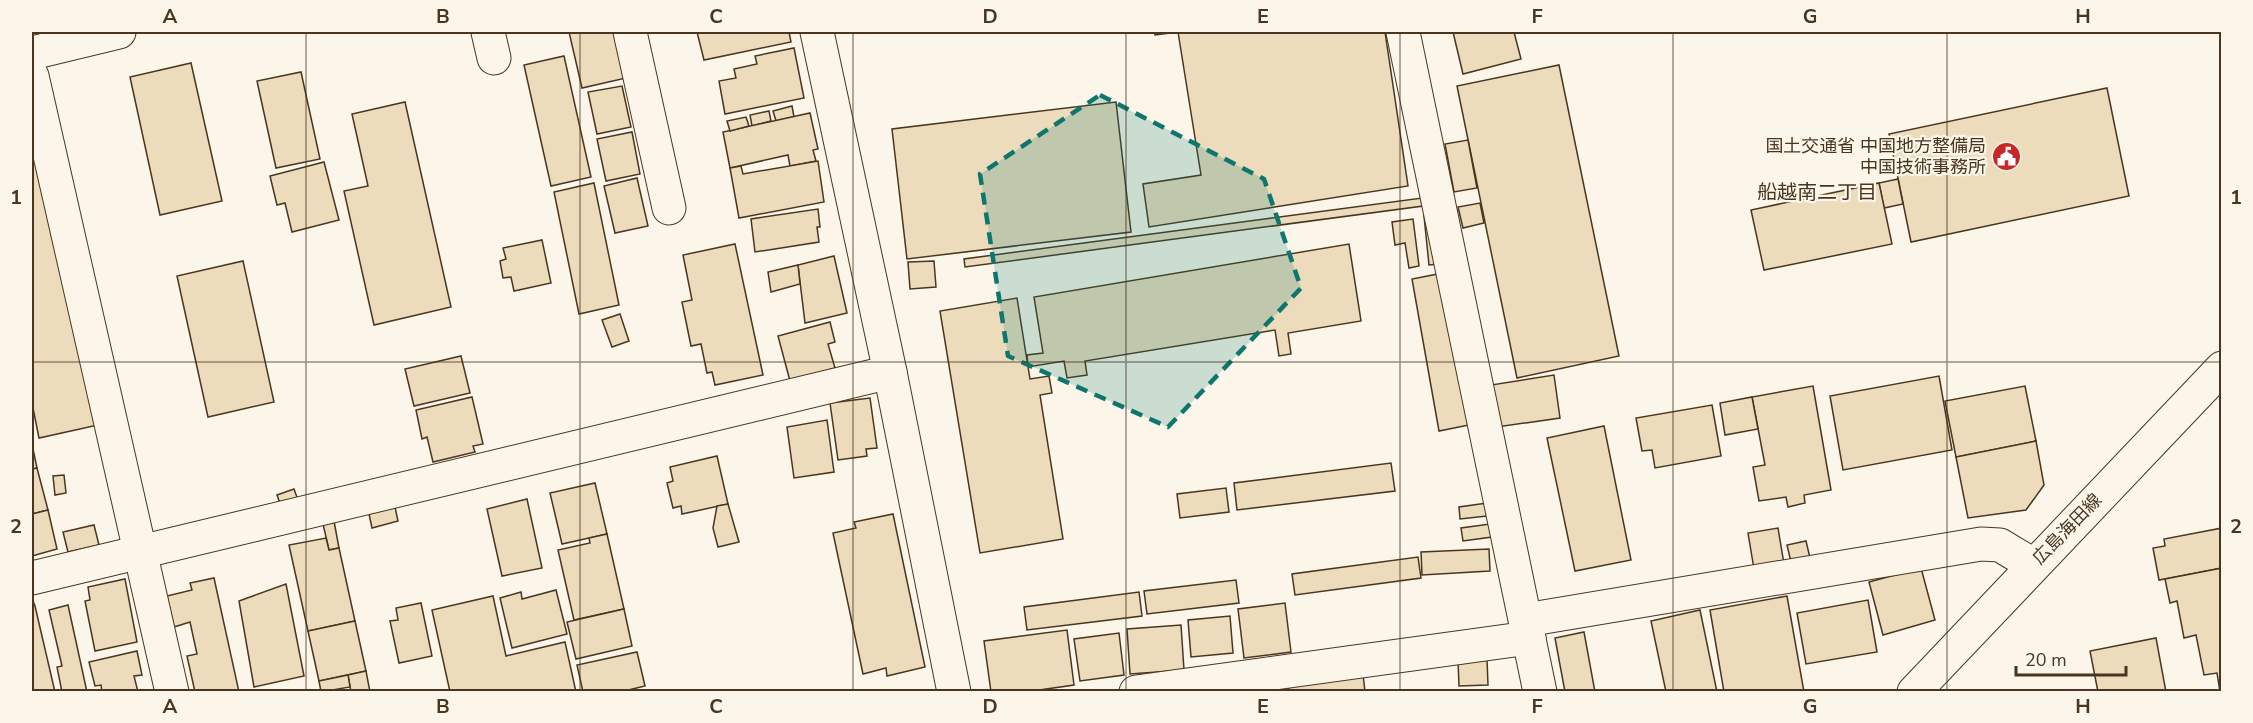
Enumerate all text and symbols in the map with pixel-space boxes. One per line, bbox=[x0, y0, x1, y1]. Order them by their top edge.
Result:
text: A bbox=[163, 3, 178, 30]
text: B bbox=[436, 3, 450, 30]
text: C bbox=[709, 3, 723, 30]
text: D bbox=[982, 3, 998, 30]
text: E bbox=[1257, 3, 1269, 30]
text: F bbox=[1531, 3, 1543, 30]
text: G bbox=[1803, 3, 1817, 30]
text: H bbox=[2075, 3, 2091, 30]
place label: 国土交通省 中国地方整備局 中国技術事務所 bbox=[1765, 134, 1986, 179]
public building icon: 国土交通省 中国地方整備局 中国技術事務所 bbox=[1991, 140, 2023, 172]
district label: 船越南二丁目 bbox=[1757, 179, 1877, 206]
text: 1 bbox=[10, 184, 22, 211]
text: 1 bbox=[2230, 184, 2242, 211]
street label: 広島海田線 bbox=[2027, 488, 2107, 570]
text: 2 bbox=[10, 513, 22, 540]
text: 2 bbox=[2230, 513, 2242, 540]
scale bar bbox=[2016, 639, 2126, 677]
text: 20 m bbox=[2025, 648, 2067, 672]
text: A bbox=[163, 693, 178, 720]
text: B bbox=[436, 693, 450, 720]
text: C bbox=[709, 693, 723, 720]
text: D bbox=[982, 693, 998, 720]
text: E bbox=[1257, 693, 1269, 720]
text: F bbox=[1531, 693, 1543, 720]
text: G bbox=[1803, 693, 1817, 720]
text: H bbox=[2075, 693, 2091, 720]

